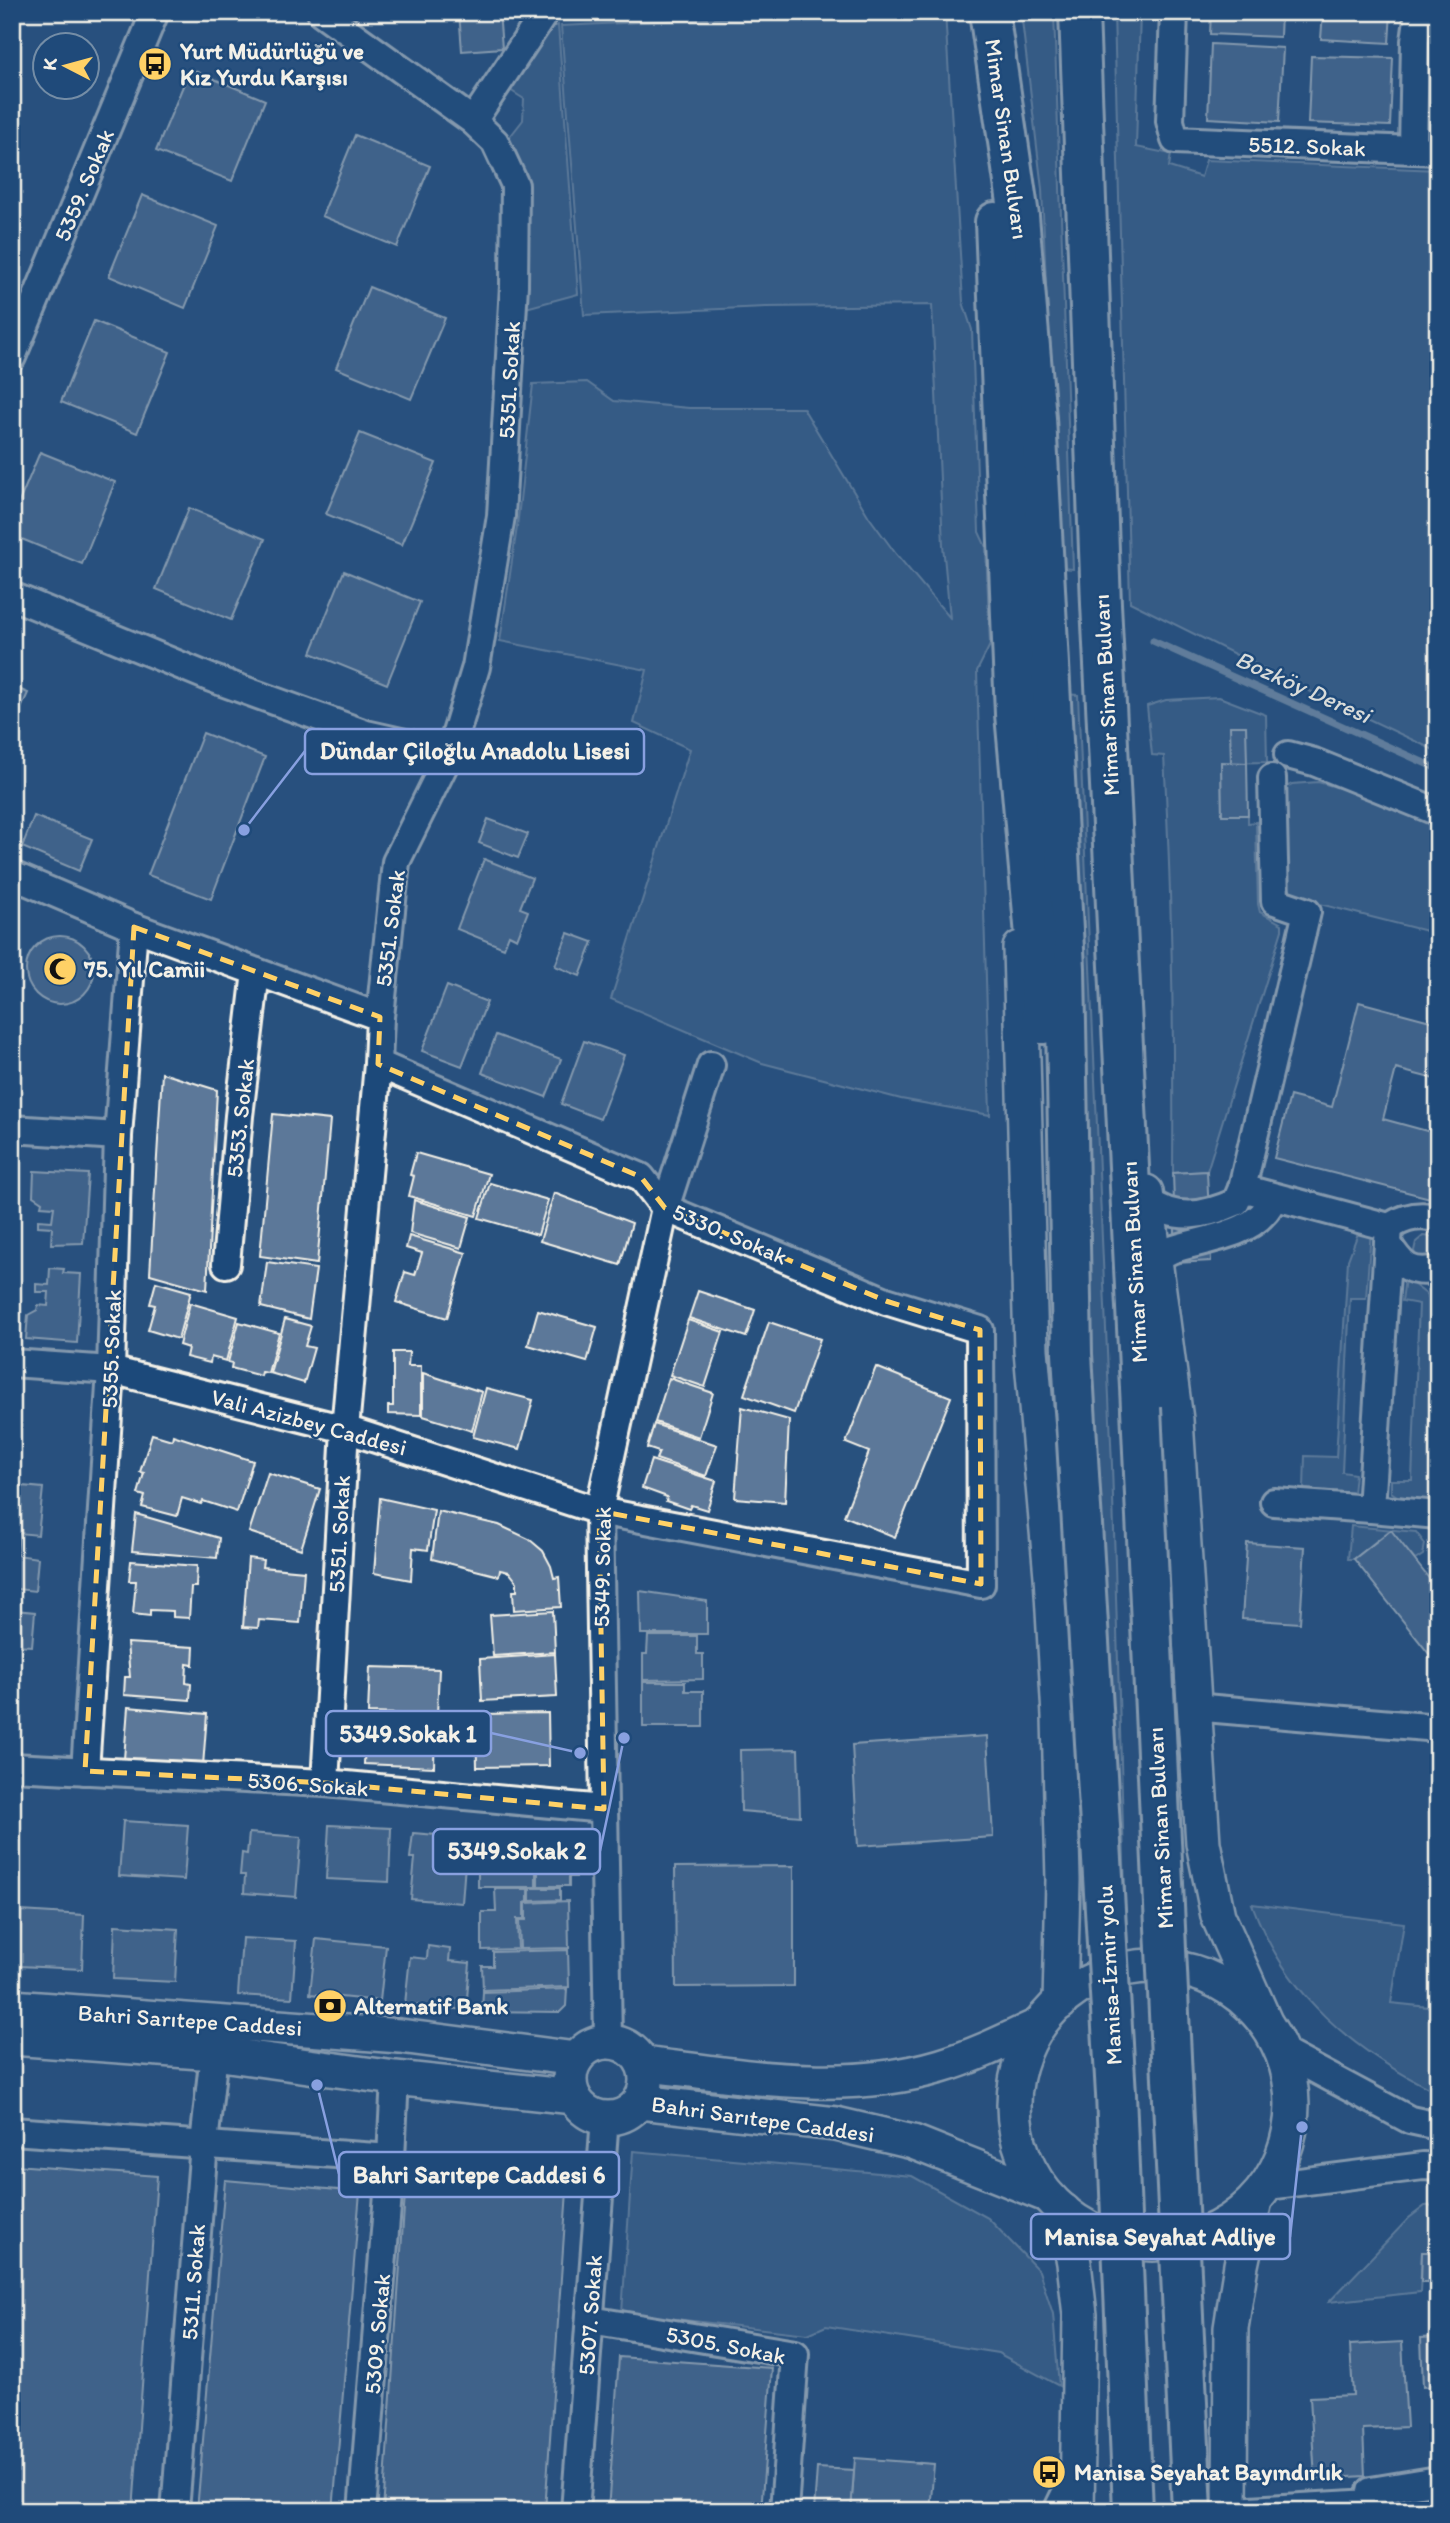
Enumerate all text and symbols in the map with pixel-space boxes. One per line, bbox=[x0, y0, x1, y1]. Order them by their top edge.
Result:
north arrow bbox=[32, 32, 102, 102]
place label: Yurt Müdürlüğü ve Kız Yurdu Karşısı bbox=[179, 37, 364, 91]
street label: Mimar Sinan Bulvarı bbox=[979, 37, 1035, 241]
bus stop icon: Yurt Müdürlüğü ve Kız Yurdu Karşısı bbox=[136, 45, 174, 83]
text: K bbox=[38, 56, 62, 72]
street label: 5359. Sokak bbox=[48, 124, 120, 245]
street label: 5512. Sokak bbox=[1248, 130, 1366, 162]
street label: 5351. Sokak bbox=[492, 320, 526, 440]
street label: Mimar Sinan Bulvarı bbox=[1087, 593, 1125, 797]
water label: Bozköy Deresi bbox=[1231, 644, 1378, 730]
callout: Dündar Çiloğlu Anadolu Lisesi bbox=[305, 729, 644, 774]
text: Dündar Çiloğlu Anadolu Lisesi bbox=[320, 736, 630, 766]
street label: 5351. Sokak bbox=[369, 868, 411, 988]
mosque icon: 75. Yıl Camii bbox=[41, 950, 79, 988]
place label: 75. Yıl Camii bbox=[83, 955, 205, 983]
street label: 5353. Sokak bbox=[220, 1057, 260, 1179]
street label: Mimar Sinan Bulvarı bbox=[1115, 1160, 1153, 1364]
street label: 5330. Sokak bbox=[668, 1197, 792, 1271]
street label: 5355. Sokak bbox=[95, 1289, 127, 1409]
street label: Vali Azizbey Caddesi bbox=[208, 1382, 410, 1462]
street label: 5351. Sokak bbox=[322, 1474, 356, 1594]
street label: 5349. Sokak bbox=[587, 1506, 617, 1628]
callout: 5349.Sokak 1 bbox=[326, 1711, 491, 1756]
text: 5349.Sokak 1 bbox=[339, 1719, 478, 1748]
street label: Mimar Sinan Bulvarı bbox=[1141, 1726, 1179, 1930]
street label: 5306. Sokak bbox=[246, 1766, 370, 1802]
callout: 5349.Sokak 2 bbox=[433, 1829, 600, 1874]
text: 5349.Sokak 2 bbox=[448, 1836, 587, 1865]
street label: Manisa-İzmir yolu bbox=[1090, 1884, 1128, 2066]
bank icon: Alternatif Bank bbox=[311, 1987, 349, 2025]
place label: Alternatif Bank bbox=[353, 1992, 508, 2020]
street label: Bahri Sarıtepe Caddesi bbox=[77, 1998, 303, 2042]
street label: Bahri Sarıtepe Caddesi bbox=[650, 2089, 876, 2149]
callout: Bahri Sarıtepe Caddesi 6 bbox=[339, 2152, 619, 2197]
text: Bahri Sarıtepe Caddesi 6 bbox=[353, 2160, 606, 2190]
callout: Manisa Seyahat Adliye bbox=[1031, 2214, 1290, 2259]
text: Manisa Seyahat Adliye bbox=[1044, 2222, 1276, 2252]
street label: 5311. Sokak bbox=[175, 2223, 211, 2341]
street label: 5307. Sokak bbox=[572, 2254, 608, 2376]
street label: 5309. Sokak bbox=[358, 2272, 396, 2396]
street label: 5305. Sokak bbox=[664, 2320, 788, 2370]
bus stop icon: Manisa Seyahat Bayındırlık bbox=[1030, 2453, 1068, 2491]
place label: Manisa Seyahat Bayındırlık bbox=[1074, 2458, 1344, 2486]

